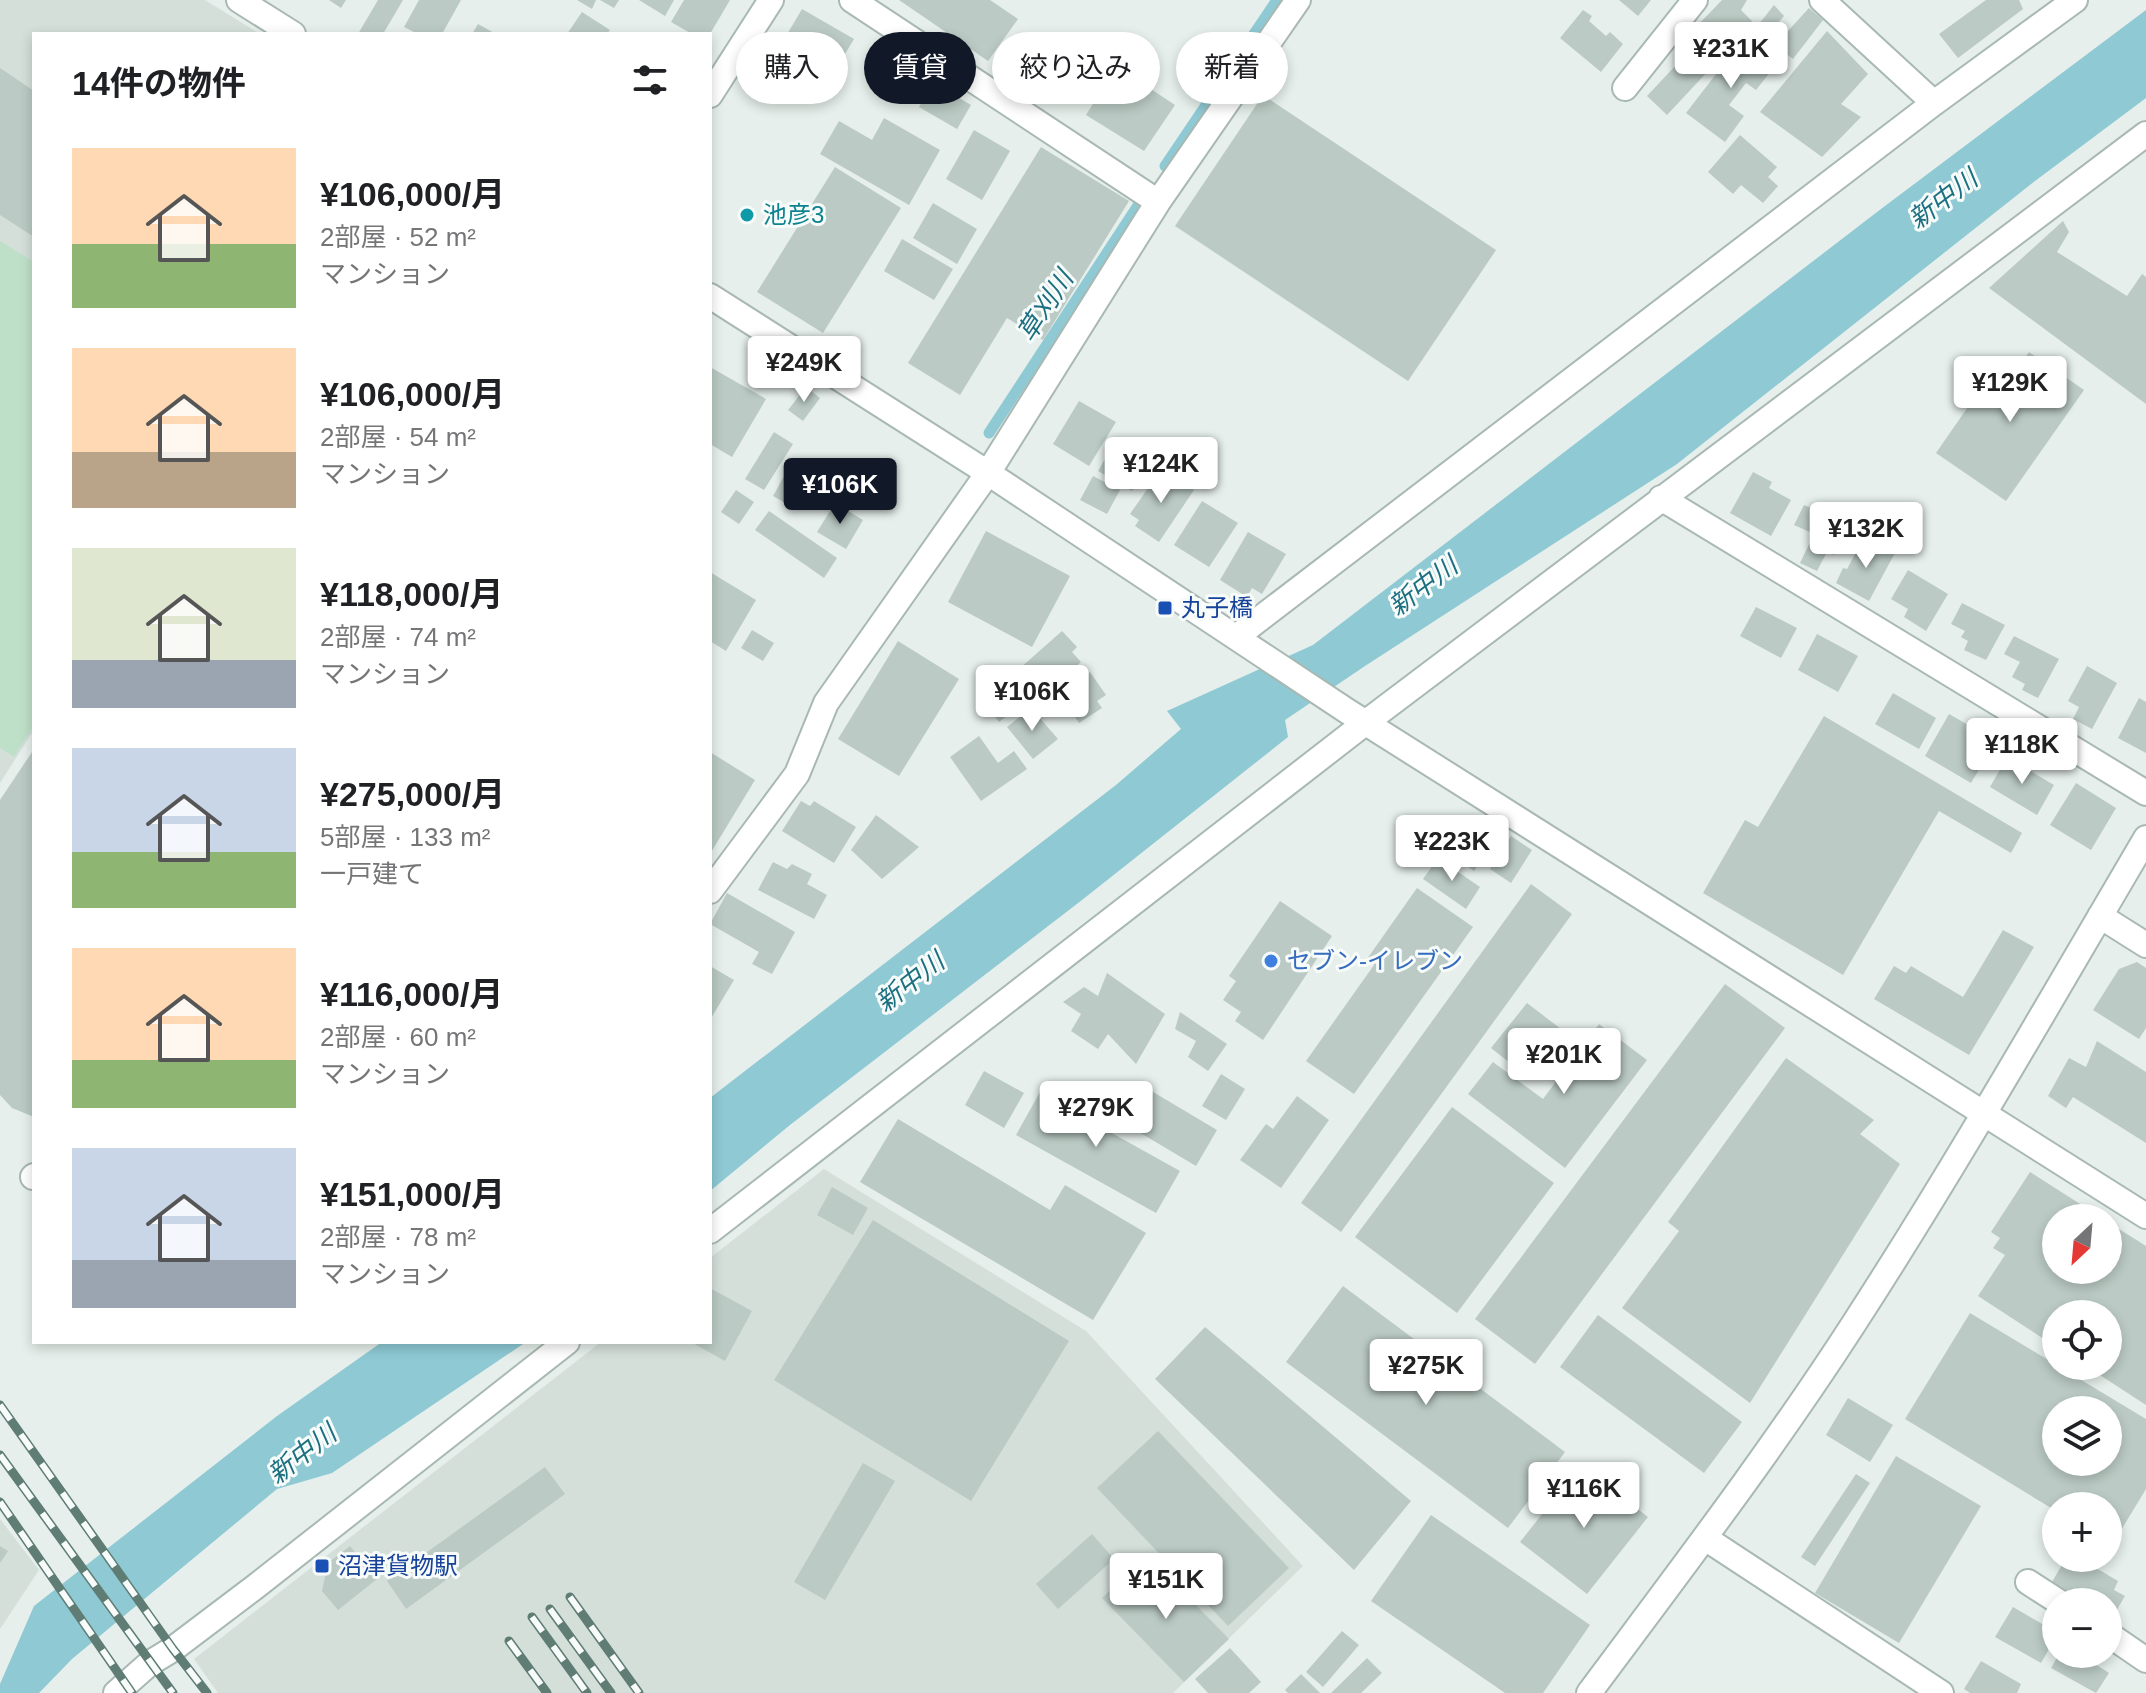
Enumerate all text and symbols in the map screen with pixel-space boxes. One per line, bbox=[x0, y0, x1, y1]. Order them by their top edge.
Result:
pin: ¥231K bbox=[1675, 22, 1787, 90]
chip: 購入 bbox=[736, 32, 848, 104]
chip: 賃貸 bbox=[864, 32, 976, 104]
chip: 絞り込み bbox=[992, 32, 1160, 104]
chip: 新着 bbox=[1176, 32, 1288, 104]
text: ¥231K bbox=[1693, 33, 1769, 63]
icon: filters bbox=[628, 58, 672, 102]
text: 14件の物件 bbox=[72, 64, 246, 102]
water label: 新中川 bbox=[1903, 162, 1986, 234]
text: ¥106,000/月 bbox=[320, 175, 505, 213]
icon: home bbox=[136, 180, 232, 276]
place label: 池彦3 bbox=[763, 201, 824, 228]
marker: 池彦3 bbox=[738, 206, 756, 224]
text: 2部屋 · 52 m² bbox=[320, 222, 476, 252]
text: マンション bbox=[320, 259, 450, 289]
water label: 草刈川 bbox=[1011, 263, 1080, 347]
pin: ¥249K bbox=[748, 336, 860, 404]
text: ¥249K bbox=[766, 347, 842, 377]
pin: ¥129K bbox=[1954, 356, 2066, 424]
text: ¥129K bbox=[1972, 367, 2048, 397]
text: ¥106,000/月 bbox=[320, 375, 505, 413]
icon: home bbox=[136, 380, 232, 476]
text: 2部屋 · 54 m² bbox=[320, 422, 476, 452]
pin: ¥124K bbox=[1105, 437, 1217, 505]
text: ¥124K bbox=[1123, 448, 1199, 478]
pin: ¥106K bbox=[784, 458, 896, 526]
text: マンション bbox=[320, 459, 450, 489]
text: ¥106K bbox=[802, 469, 878, 499]
pin: ¥132K bbox=[1810, 502, 1922, 570]
text: ¥132K bbox=[1828, 513, 1904, 543]
water label: 新中川 bbox=[1383, 549, 1466, 621]
text: ¥118,000/月 bbox=[320, 575, 503, 613]
icon: home bbox=[136, 580, 232, 676]
place label: 丸子橋 bbox=[1181, 594, 1253, 621]
marker: 丸子橋 bbox=[1156, 599, 1174, 617]
text: 2部屋 · 74 m² bbox=[320, 622, 476, 652]
text: マンション bbox=[320, 659, 450, 689]
pin: ¥106K bbox=[976, 665, 1088, 733]
text: ¥106K bbox=[994, 676, 1070, 706]
pin: ¥118K bbox=[1966, 718, 2078, 786]
text: ¥118K bbox=[1984, 729, 2060, 759]
text: ¥275,000/月 bbox=[320, 775, 505, 813]
icon: home bbox=[136, 780, 232, 876]
pin: ¥223K bbox=[1396, 815, 1508, 883]
text: 5部屋 · 133 m² bbox=[320, 822, 491, 852]
text: ¥223K bbox=[1414, 826, 1490, 856]
text: 一戸建て bbox=[320, 859, 424, 889]
water label: 新中川 bbox=[870, 944, 952, 1018]
place label: セブン-イレブン bbox=[1287, 947, 1463, 974]
marker: セブン-イレブン bbox=[1262, 952, 1280, 970]
text: ¥116,000/月 bbox=[320, 975, 503, 1013]
icon: home bbox=[136, 980, 232, 1076]
text: 2部屋 · 60 m² bbox=[320, 1022, 476, 1052]
pin: ¥201K bbox=[1508, 1028, 1620, 1096]
text: ¥201K bbox=[1526, 1039, 1602, 1069]
text: マンション bbox=[320, 1059, 450, 1089]
pin: ¥279K bbox=[1040, 1081, 1152, 1149]
text: ¥279K bbox=[1058, 1092, 1134, 1122]
text: ¥151,000/月 bbox=[320, 1175, 505, 1213]
icon: home bbox=[136, 1180, 232, 1276]
north arrow bbox=[2042, 1204, 2122, 1284]
map controls bbox=[2042, 1204, 2122, 1668]
text: 2部屋 · 78 m² bbox=[320, 1222, 476, 1252]
text: マンション bbox=[320, 1259, 450, 1289]
button: locate bbox=[2042, 1300, 2122, 1380]
pin: ¥275K bbox=[1370, 1339, 1482, 1407]
text: ¥275K bbox=[1388, 1350, 1464, 1380]
button: layers bbox=[2042, 1396, 2122, 1476]
water label: 新中川 bbox=[262, 1416, 344, 1490]
pin: ¥116K bbox=[1528, 1462, 1640, 1530]
text: ¥116K bbox=[1546, 1473, 1622, 1503]
button: + bbox=[2042, 1492, 2122, 1572]
place label: 沼津貨物駅 bbox=[338, 1552, 458, 1579]
pin: ¥151K bbox=[1110, 1553, 1222, 1621]
marker: 沼津貨物駅 bbox=[313, 1557, 331, 1575]
text: ¥151K bbox=[1128, 1564, 1204, 1594]
button: − bbox=[2042, 1588, 2122, 1668]

